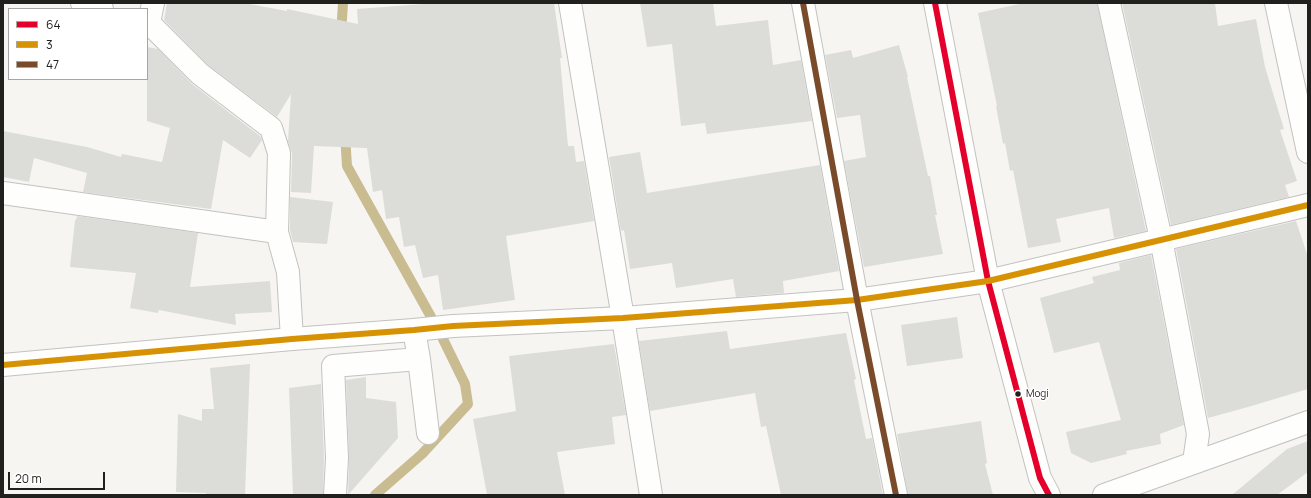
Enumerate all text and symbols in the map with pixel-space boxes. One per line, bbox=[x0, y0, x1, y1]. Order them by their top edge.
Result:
legend bbox=[8, 8, 148, 80]
text: 64 bbox=[46, 16, 61, 33]
text: 3 bbox=[46, 36, 53, 53]
text: 47 bbox=[46, 56, 59, 73]
place label: Mogi bbox=[1026, 388, 1049, 400]
marker: Mogi bbox=[1013, 389, 1023, 399]
scale bar bbox=[10, 464, 107, 490]
text: 20 m bbox=[15, 470, 42, 487]

